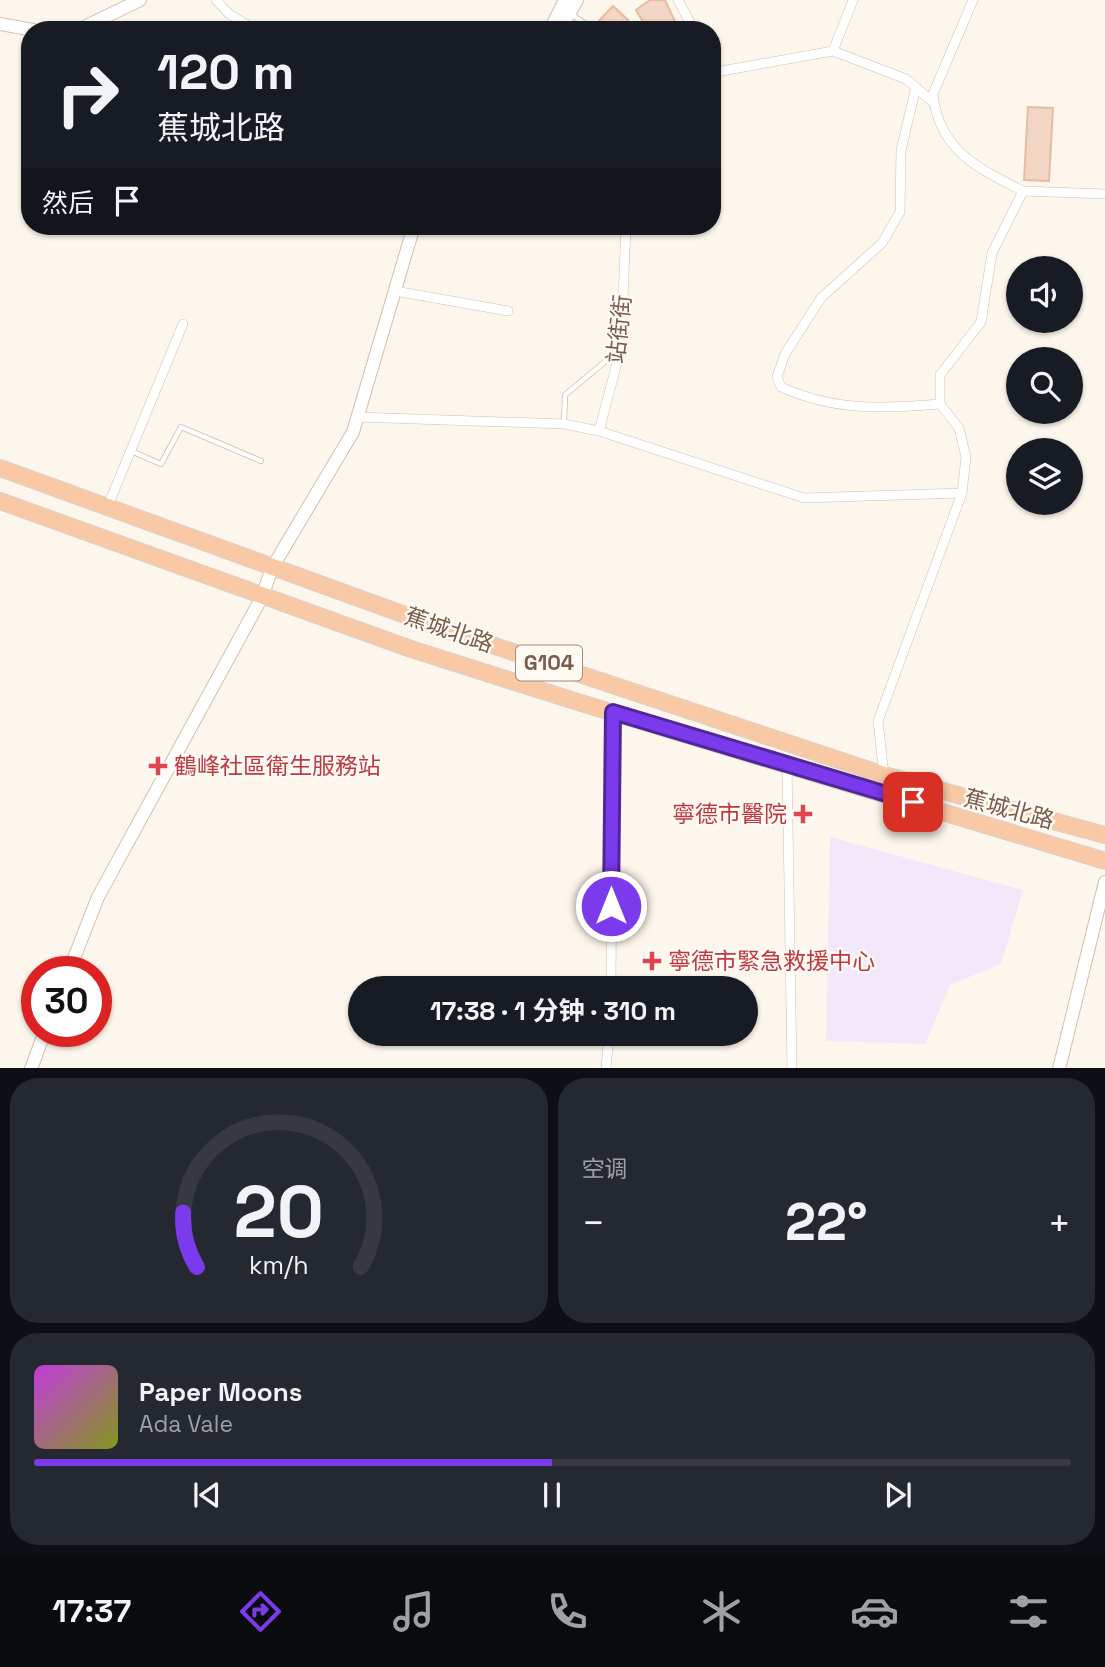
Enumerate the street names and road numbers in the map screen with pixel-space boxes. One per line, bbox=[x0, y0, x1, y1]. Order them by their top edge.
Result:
street label: 站街街 bbox=[600, 293, 638, 365]
street label: 蕉城北路 bbox=[401, 601, 497, 659]
road number: G104 bbox=[516, 646, 582, 680]
street label: 蕉城北路 bbox=[961, 783, 1057, 835]

